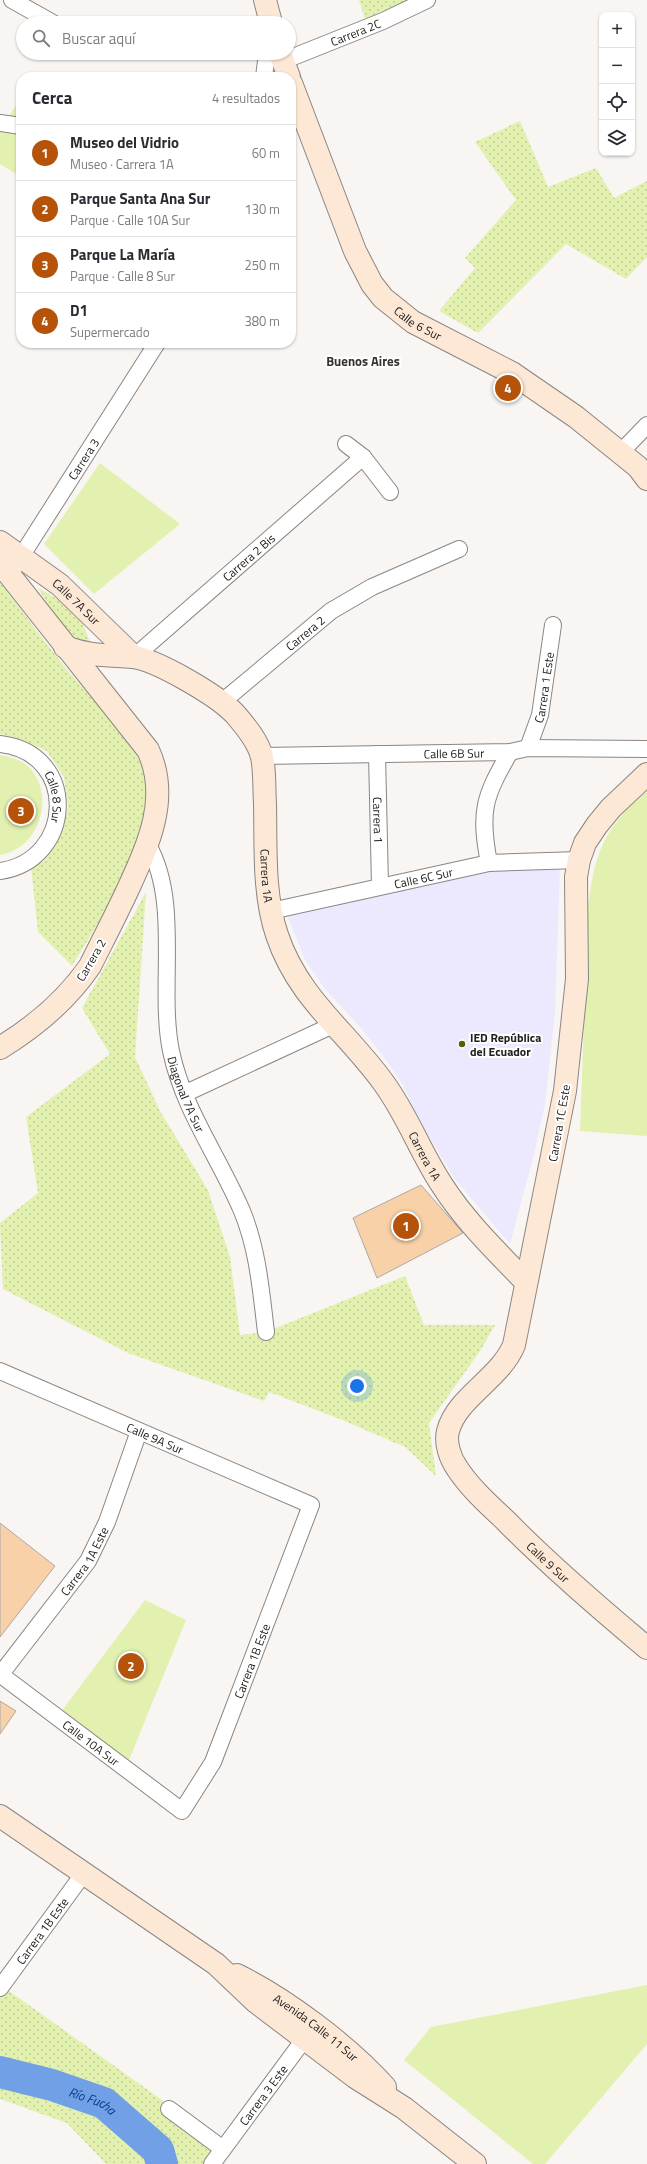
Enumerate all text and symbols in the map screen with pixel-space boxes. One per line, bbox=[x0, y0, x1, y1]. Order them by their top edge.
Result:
map controls bbox=[599, 12, 635, 156]
button: + bbox=[599, 12, 635, 48]
street label: Carrera 2C bbox=[327, 13, 384, 51]
search box bbox=[16, 16, 296, 60]
icon: search bbox=[30, 27, 52, 49]
text: Buscar aquí bbox=[62, 27, 135, 50]
button: − bbox=[599, 48, 635, 84]
button: locate bbox=[599, 84, 635, 120]
text: Cerca bbox=[32, 85, 72, 111]
text: 4 resultados bbox=[212, 88, 280, 108]
button: layers bbox=[599, 120, 635, 156]
text: Museo del Vidrio bbox=[70, 131, 179, 154]
text: 1 bbox=[41, 143, 49, 163]
text: 60 m bbox=[252, 143, 280, 163]
text: Museo · Carrera 1A bbox=[70, 154, 174, 174]
text: Parque Santa Ana Sur bbox=[70, 187, 210, 210]
text: 2 bbox=[41, 199, 49, 219]
text: 130 m bbox=[244, 199, 280, 219]
text: Parque · Calle 10A Sur bbox=[70, 210, 190, 230]
text: Parque La María bbox=[70, 243, 175, 266]
text: 3 bbox=[41, 255, 49, 275]
text: 250 m bbox=[244, 255, 280, 275]
text: Parque · Calle 8 Sur bbox=[70, 266, 175, 286]
text: D1 bbox=[70, 299, 88, 322]
street label: Calle 6 Sur bbox=[390, 301, 445, 345]
text: 4 bbox=[41, 311, 49, 331]
text: 380 m bbox=[244, 311, 280, 331]
text: Supermercado bbox=[70, 322, 150, 342]
district label: Buenos Aires bbox=[326, 351, 400, 371]
pin: 4 bbox=[495, 373, 521, 403]
street label: Carrera 3 bbox=[63, 434, 104, 484]
street label: Carrera 2 Bis bbox=[218, 528, 279, 585]
street label: Calle 7A Sur bbox=[49, 573, 105, 629]
street label: Carrera 2 bbox=[281, 611, 329, 655]
street label: Carrera 1 Este bbox=[528, 651, 559, 726]
street label: Calle 6B Sur bbox=[424, 743, 484, 763]
street label: Calle 8 Sur bbox=[40, 767, 67, 825]
pin: 3 bbox=[8, 796, 34, 826]
street label: Carrera 1 bbox=[368, 797, 389, 843]
street label: Carrera 1A bbox=[256, 849, 279, 904]
street label: Calle 6C Sur bbox=[392, 862, 455, 893]
street label: Carrera 2 bbox=[71, 935, 111, 985]
place label: IED República del Ecuador bbox=[470, 1028, 541, 1061]
marker: IED República del Ecuador bbox=[457, 1039, 467, 1049]
street label: Diagonal 7A Sur bbox=[163, 1054, 210, 1135]
street label: Carrera 1C Este bbox=[543, 1083, 575, 1163]
street label: Carrera 1A bbox=[404, 1128, 446, 1184]
pin: 1 bbox=[393, 1211, 419, 1241]
your location bbox=[347, 1376, 367, 1396]
street label: Calle 9A Sur bbox=[124, 1417, 187, 1459]
street label: Carrera 1A Este bbox=[55, 1523, 113, 1600]
street label: Calle 9 Sur bbox=[522, 1537, 574, 1587]
street label: Carrera 1B Este bbox=[229, 1621, 275, 1701]
pin: 2 bbox=[118, 1651, 144, 1681]
street label: Calle 10A Sur bbox=[59, 1715, 123, 1771]
street label: Carrera 1B Este bbox=[11, 1893, 73, 1968]
street label: Avenida Calle 11 Sur bbox=[270, 1989, 363, 2066]
street label: Carrera 3 Este bbox=[234, 2060, 292, 2129]
water label: Río Fucha bbox=[66, 2082, 122, 2120]

